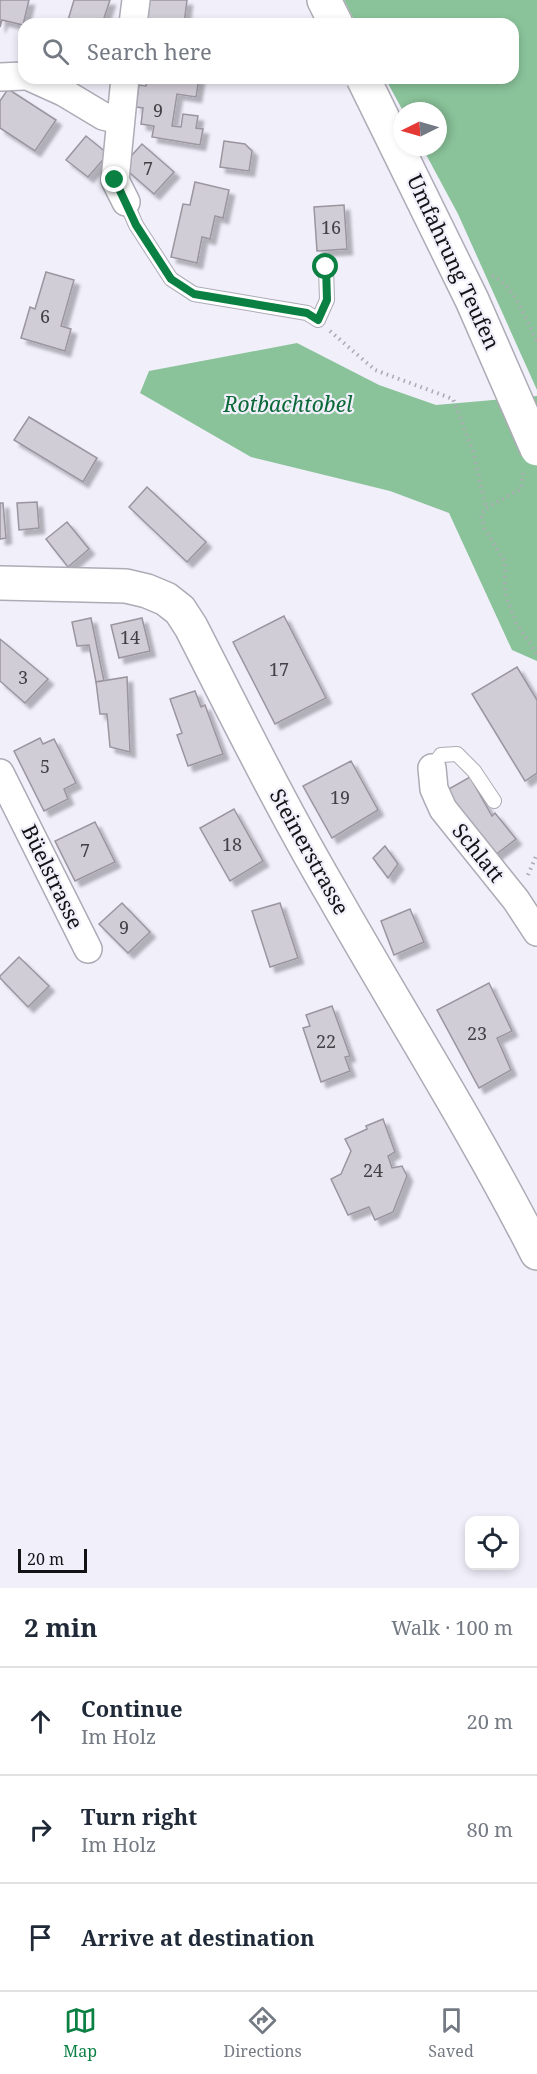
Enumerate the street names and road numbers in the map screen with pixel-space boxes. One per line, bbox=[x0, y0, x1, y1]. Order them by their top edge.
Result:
street label: Umfahrung Teufen bbox=[401, 169, 507, 354]
street label: Steinerstrasse bbox=[264, 784, 356, 919]
street label: Schlatt bbox=[446, 817, 511, 888]
street label: Büelstrasse bbox=[16, 820, 90, 934]

